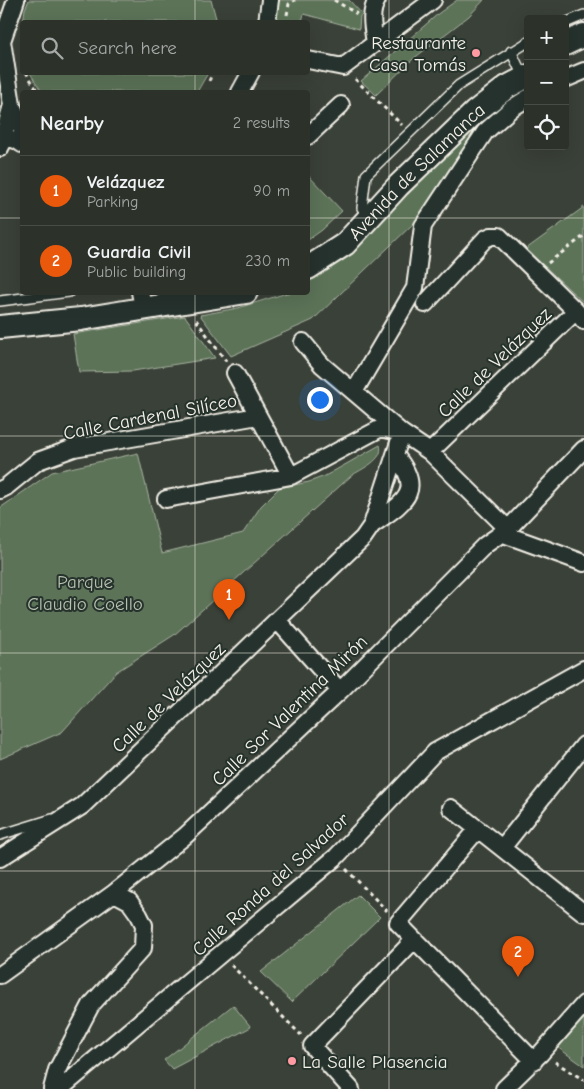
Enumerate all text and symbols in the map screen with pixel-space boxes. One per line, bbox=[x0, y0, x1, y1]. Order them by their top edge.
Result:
map controls bbox=[524, 15, 569, 150]
button: + bbox=[524, 15, 569, 60]
search box bbox=[20, 20, 310, 75]
place label: Restaurante Casa Tomás bbox=[369, 32, 466, 76]
icon: search bbox=[38, 34, 66, 62]
text: Search here bbox=[78, 37, 177, 59]
marker: Restaurante Casa Tomás bbox=[470, 47, 482, 59]
button: − bbox=[524, 60, 569, 105]
street label: Avenida de Salamanca bbox=[344, 99, 489, 245]
button: locate bbox=[524, 105, 569, 150]
text: Nearby bbox=[40, 111, 104, 135]
text: 2 results bbox=[233, 114, 290, 132]
text: Velázquez bbox=[87, 171, 164, 193]
text: 1 bbox=[53, 182, 59, 200]
text: 90 m bbox=[253, 182, 290, 200]
text: Parking bbox=[87, 193, 139, 211]
text: Guardia Civil bbox=[87, 241, 191, 263]
text: 2 bbox=[52, 252, 60, 270]
text: 230 m bbox=[245, 252, 290, 270]
text: Public building bbox=[87, 263, 186, 281]
street label: Calle de Velázquez bbox=[433, 303, 556, 422]
your location bbox=[307, 387, 333, 413]
street label: Calle Cardenal Silíceo bbox=[61, 389, 239, 445]
park label: Parque Claudio Coello bbox=[27, 571, 143, 615]
pin: 1 bbox=[213, 579, 245, 620]
street label: Calle Sor Valentina Mirón bbox=[207, 631, 372, 791]
street label: Calle de Velázquez bbox=[107, 638, 230, 757]
street label: Calle Ronda del Salvador bbox=[188, 808, 354, 961]
pin: 2 bbox=[502, 936, 534, 977]
place label: La Salle Plasencia bbox=[302, 1051, 448, 1073]
marker: La Salle Plasencia bbox=[286, 1055, 298, 1067]

